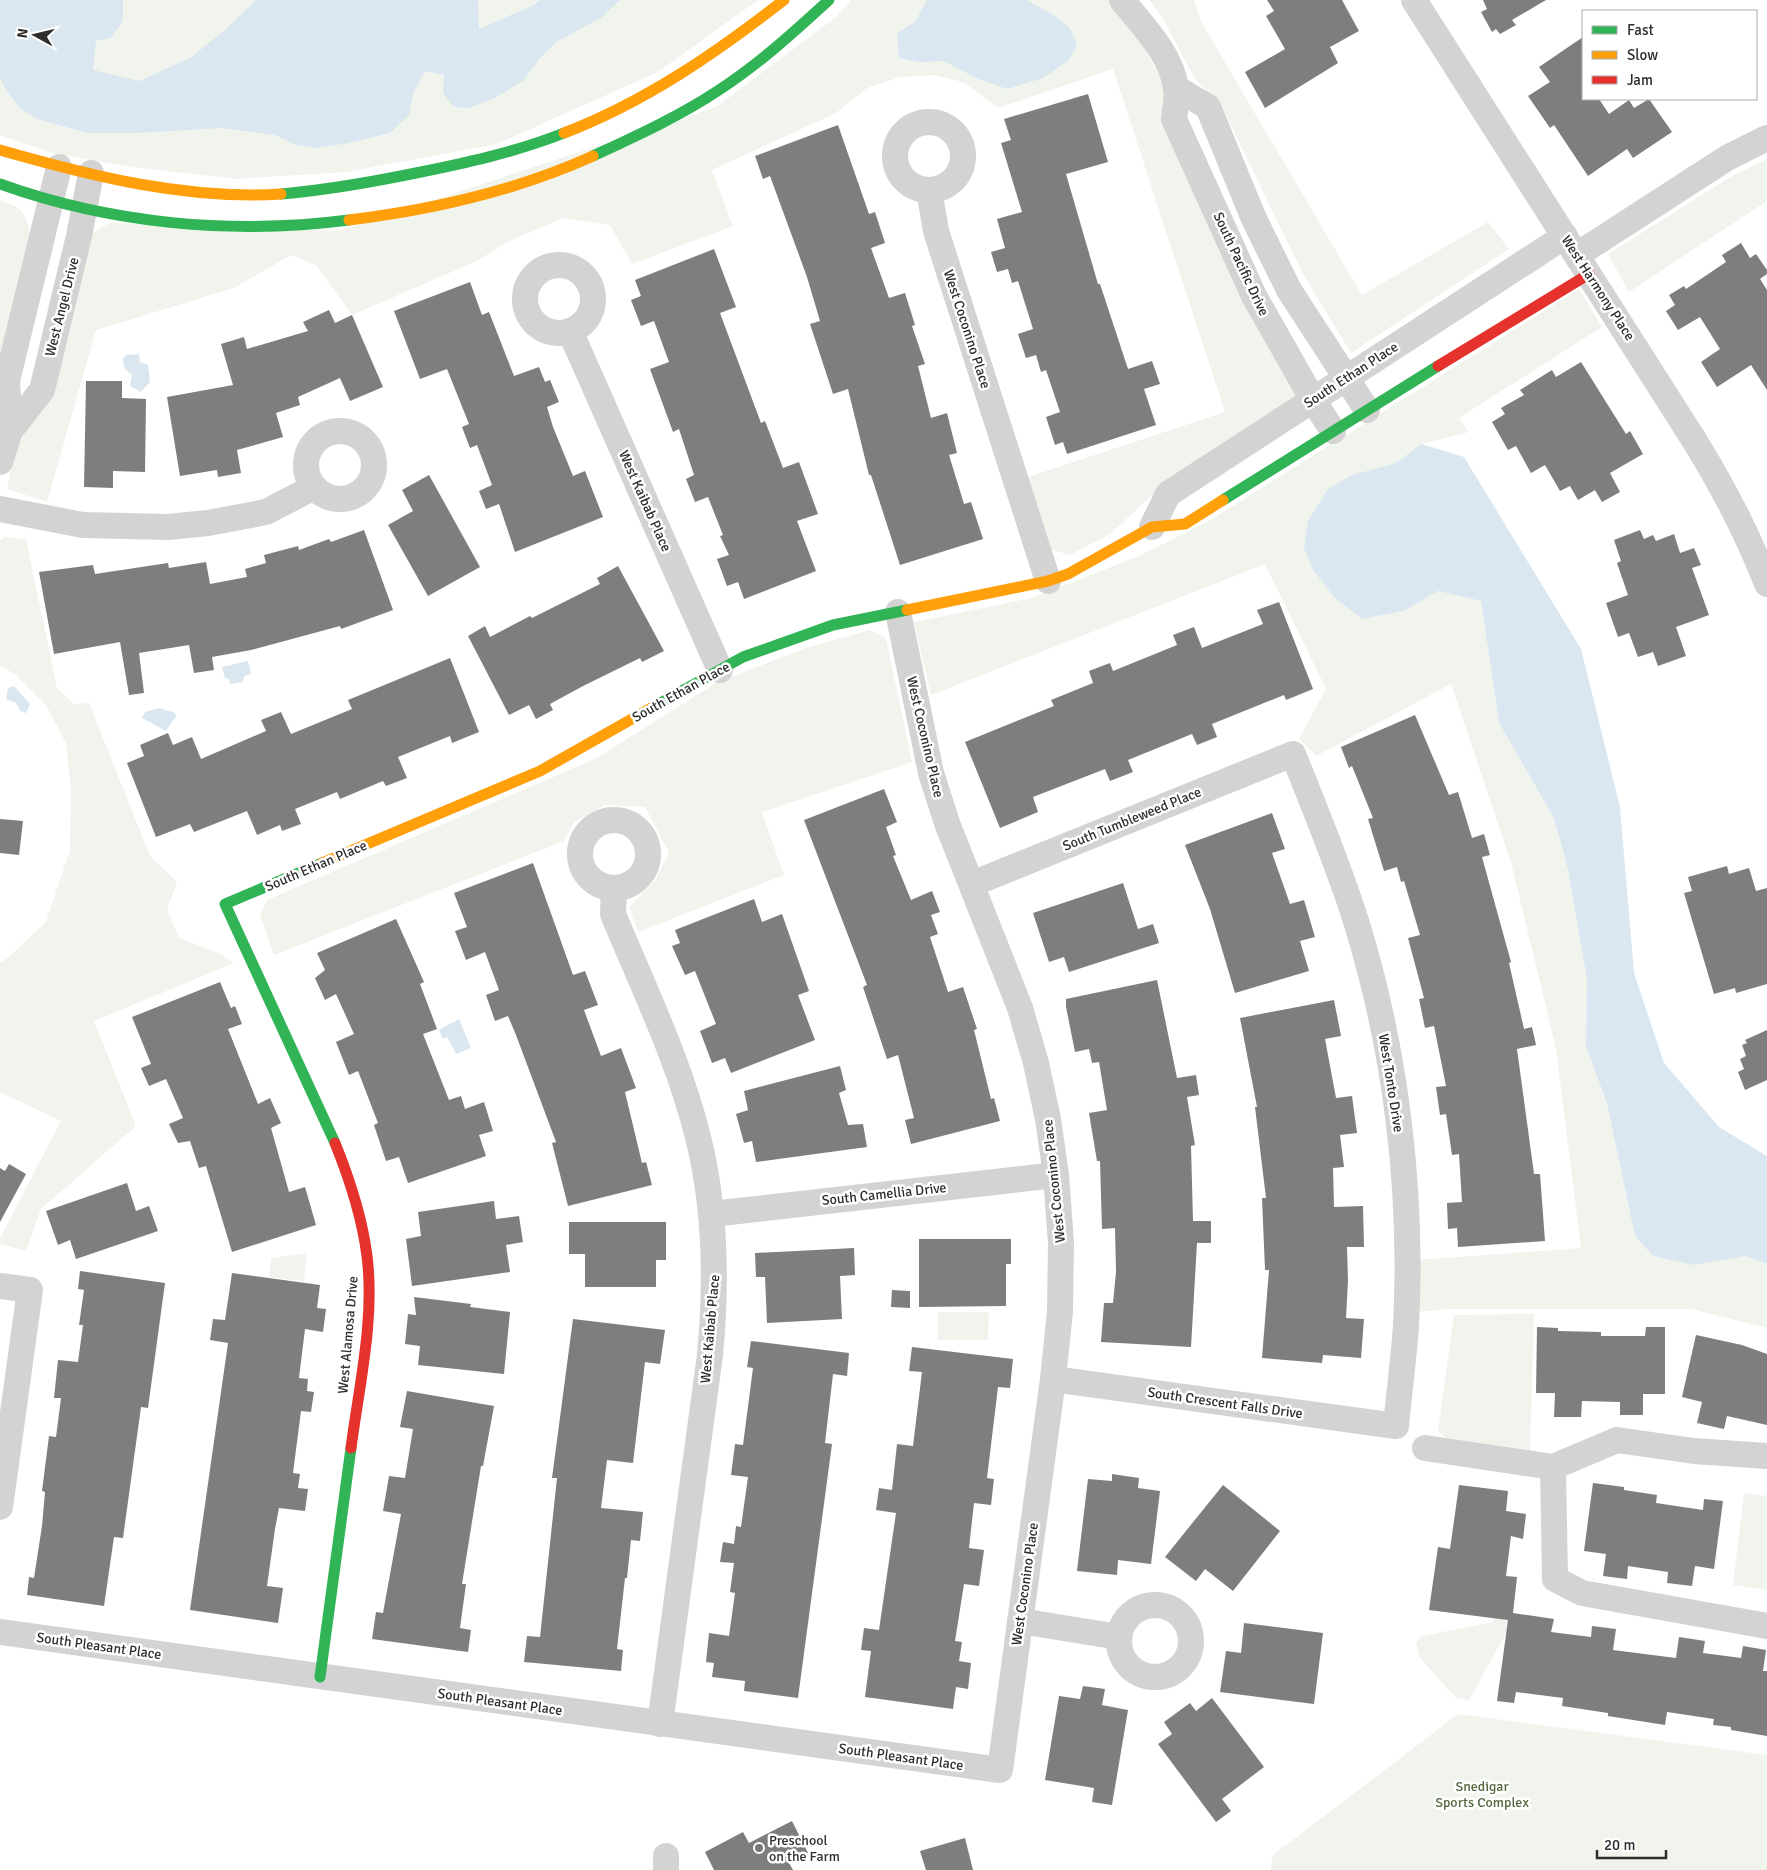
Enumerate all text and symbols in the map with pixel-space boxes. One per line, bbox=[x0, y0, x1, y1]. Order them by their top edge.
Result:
north arrow bbox=[10, 10, 60, 60]
legend bbox=[1582, 10, 1757, 100]
text: Fast bbox=[1627, 21, 1654, 39]
text: N bbox=[14, 27, 32, 39]
text: Slow bbox=[1627, 46, 1658, 64]
text: Jam bbox=[1627, 71, 1653, 89]
street label: South Pacific Drive bbox=[1210, 209, 1272, 319]
street label: West Harmony Place bbox=[1558, 232, 1638, 344]
street label: West Angel Drive bbox=[41, 256, 83, 358]
street label: West Coconino Place bbox=[940, 267, 994, 391]
street label: South Ethan Place bbox=[1301, 338, 1401, 412]
street label: West Kaibab Place bbox=[615, 448, 675, 554]
street label: South Ethan Place bbox=[629, 658, 733, 726]
street label: West Coconino Place bbox=[903, 675, 947, 799]
street label: South Tumbleweed Place bbox=[1060, 783, 1204, 855]
street label: South Ethan Place bbox=[262, 837, 370, 895]
street label: West Tonto Drive bbox=[1375, 1033, 1407, 1133]
street label: West Coconino Place bbox=[1039, 1118, 1069, 1244]
street label: South Camellia Drive bbox=[821, 1179, 947, 1209]
street label: West Kaibab Place bbox=[697, 1274, 723, 1384]
street label: West Alamosa Drive bbox=[334, 1275, 362, 1395]
street label: South Crescent Falls Drive bbox=[1146, 1384, 1304, 1422]
street label: West Coconino Place bbox=[1008, 1521, 1042, 1647]
street label: South Pleasant Place bbox=[36, 1629, 162, 1663]
street label: South Pleasant Place bbox=[437, 1685, 563, 1719]
street label: South Pleasant Place bbox=[838, 1740, 964, 1774]
park label: Snedigar Sports Complex bbox=[1435, 1778, 1529, 1811]
scale bar bbox=[1597, 1828, 1666, 1860]
place label: Preschool on the Farm bbox=[769, 1832, 840, 1865]
text: 20 m bbox=[1604, 1836, 1635, 1854]
marker: Preschool on the Farm bbox=[753, 1842, 765, 1854]

